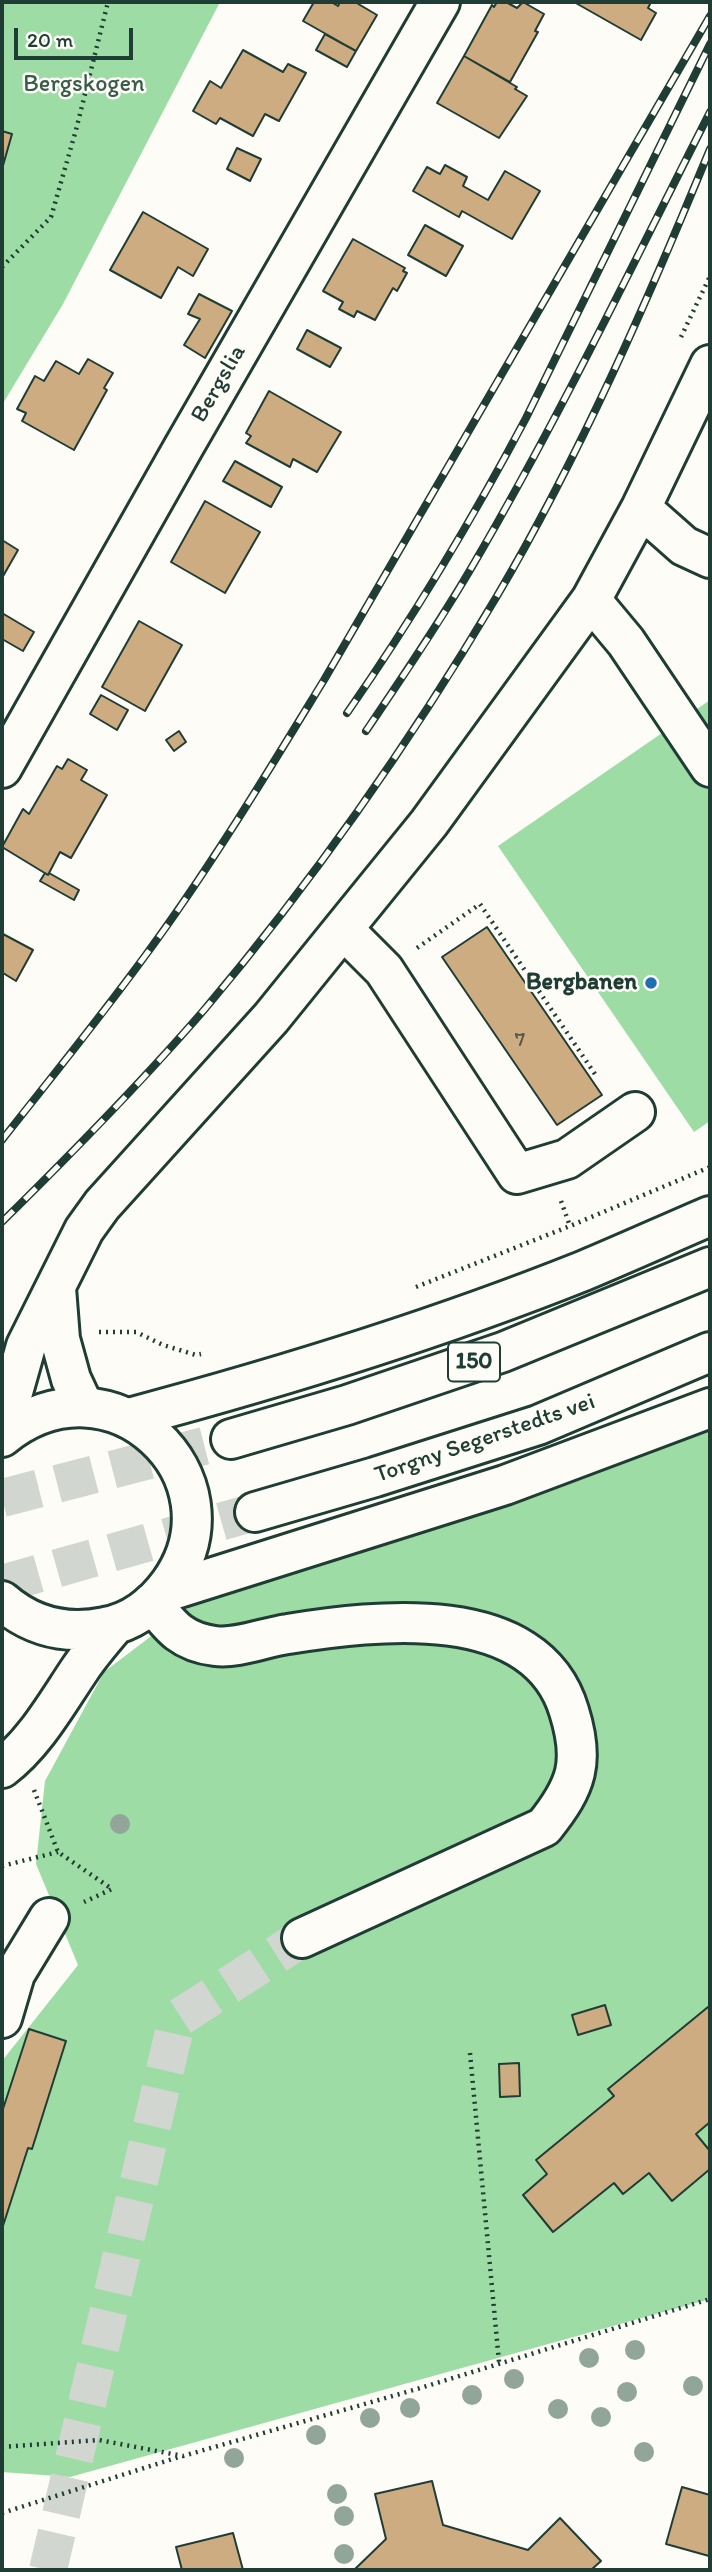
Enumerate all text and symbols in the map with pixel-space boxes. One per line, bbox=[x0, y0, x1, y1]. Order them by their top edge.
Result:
scale bar bbox=[18, 14, 136, 58]
text: 20 m bbox=[27, 27, 73, 52]
park label: Bergskogen bbox=[23, 71, 145, 99]
street label: Bergslia bbox=[185, 340, 253, 428]
place label: Bergbanen bbox=[526, 969, 637, 997]
marker: Bergbanen bbox=[643, 975, 659, 991]
house number: 7 bbox=[515, 1028, 525, 1054]
road number: 150 bbox=[448, 1343, 500, 1382]
street label: Torgny Segerstedts vei bbox=[371, 1388, 599, 1490]

